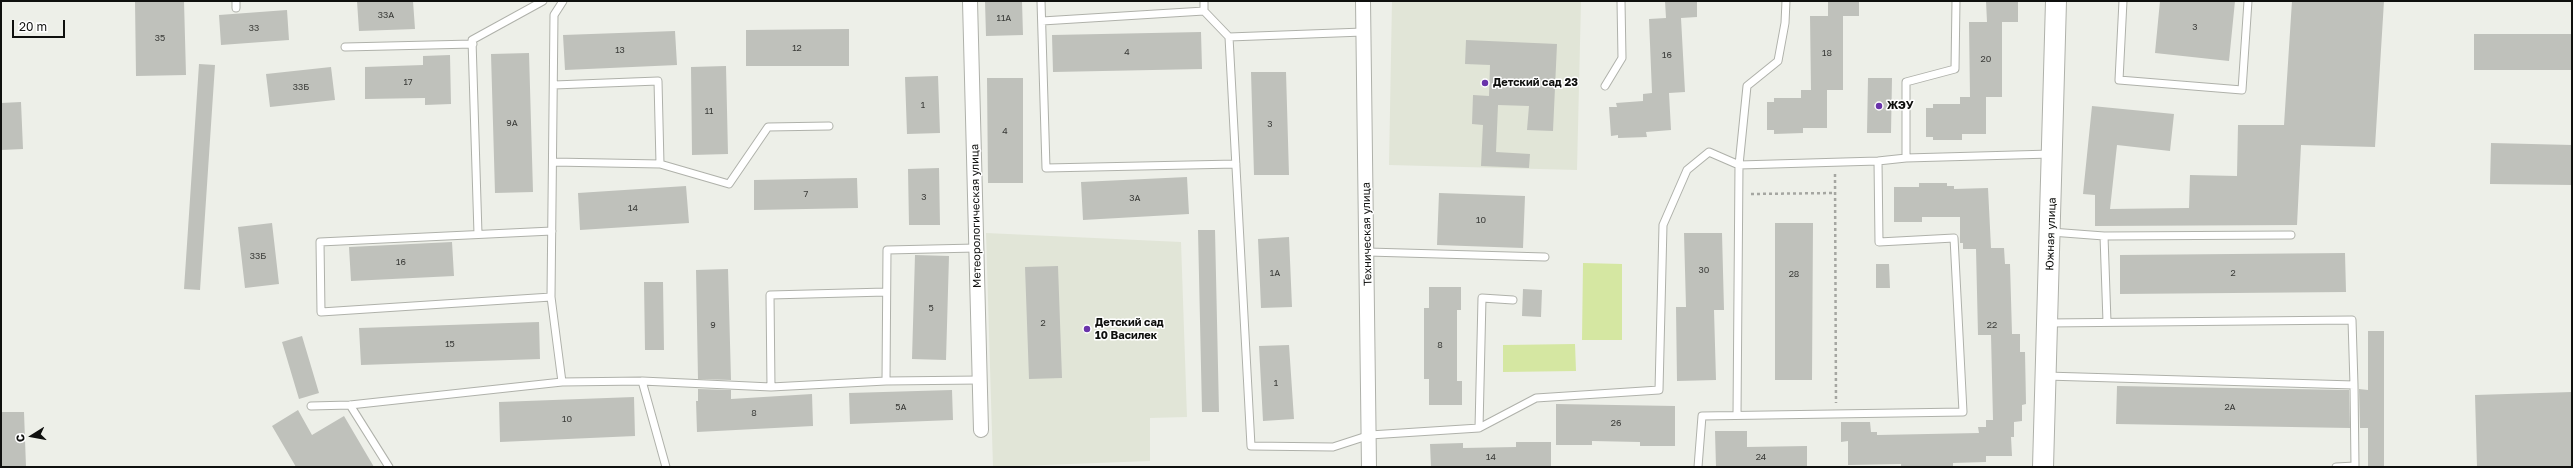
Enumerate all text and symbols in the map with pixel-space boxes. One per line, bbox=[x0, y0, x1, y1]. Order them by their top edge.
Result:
house number: 33А bbox=[378, 10, 394, 20]
scale bar bbox=[14, 12, 67, 38]
house number: 11А bbox=[997, 13, 1011, 23]
text: 20 m bbox=[19, 19, 47, 34]
house number: 3 bbox=[2192, 22, 2198, 32]
house number: 33 bbox=[249, 23, 259, 33]
house number: 35 bbox=[155, 33, 165, 43]
house number: 12 bbox=[792, 43, 802, 53]
house number: 13 bbox=[615, 45, 625, 55]
house number: 4 bbox=[1124, 47, 1130, 57]
house number: 18 bbox=[1822, 48, 1832, 58]
house number: 16 bbox=[1662, 50, 1672, 60]
house number: 20 bbox=[1981, 54, 1991, 64]
place label: Детский сад 23 bbox=[1493, 76, 1578, 90]
house number: 17 bbox=[403, 77, 413, 87]
marker: Детский сад 23 bbox=[1480, 78, 1490, 88]
house number: 33Б bbox=[293, 82, 309, 92]
place label: ЖЭУ bbox=[1887, 99, 1914, 113]
house number: 1 bbox=[921, 100, 925, 110]
marker: ЖЭУ bbox=[1874, 101, 1884, 111]
house number: 11 bbox=[705, 106, 713, 116]
house number: 9А bbox=[506, 118, 518, 128]
house number: 3 bbox=[1267, 119, 1273, 129]
house number: 4 bbox=[1002, 126, 1008, 136]
street label: Метеорологическая улица bbox=[968, 144, 984, 288]
street label: Техническая улица bbox=[1359, 182, 1375, 286]
house number: 7 bbox=[804, 189, 808, 199]
house number: 3 bbox=[921, 192, 927, 202]
house number: 3А bbox=[1129, 193, 1141, 203]
street label: Южная улица bbox=[2043, 197, 2059, 271]
house number: 14 bbox=[628, 203, 638, 213]
house number: 10 bbox=[1476, 215, 1486, 225]
house number: 33Б bbox=[250, 251, 266, 261]
house number: 16 bbox=[396, 257, 406, 267]
house number: 30 bbox=[1699, 265, 1709, 275]
house number: 1А bbox=[1270, 268, 1280, 278]
house number: 2 bbox=[2230, 268, 2236, 278]
house number: 28 bbox=[1789, 269, 1799, 279]
house number: 5 bbox=[928, 303, 934, 313]
place label: Детский сад 10 Василек bbox=[1095, 316, 1164, 342]
house number: 2 bbox=[1040, 318, 1046, 328]
house number: 9 bbox=[710, 320, 716, 330]
house number: 22 bbox=[1987, 320, 1997, 330]
marker: Детский сад 10 Василек bbox=[1082, 324, 1092, 334]
house number: 15 bbox=[445, 339, 455, 349]
house number: 8 bbox=[1437, 340, 1443, 350]
house number: 1 bbox=[1274, 378, 1278, 388]
house number: 5А bbox=[895, 402, 907, 412]
house number: 2А bbox=[2224, 402, 2236, 412]
house number: 8 bbox=[751, 408, 757, 418]
house number: 10 bbox=[562, 414, 572, 424]
north arrow bbox=[12, 416, 52, 456]
house number: 26 bbox=[1611, 418, 1621, 428]
text: С bbox=[13, 433, 27, 443]
house number: 14 bbox=[1486, 452, 1496, 462]
house number: 24 bbox=[1756, 452, 1766, 462]

